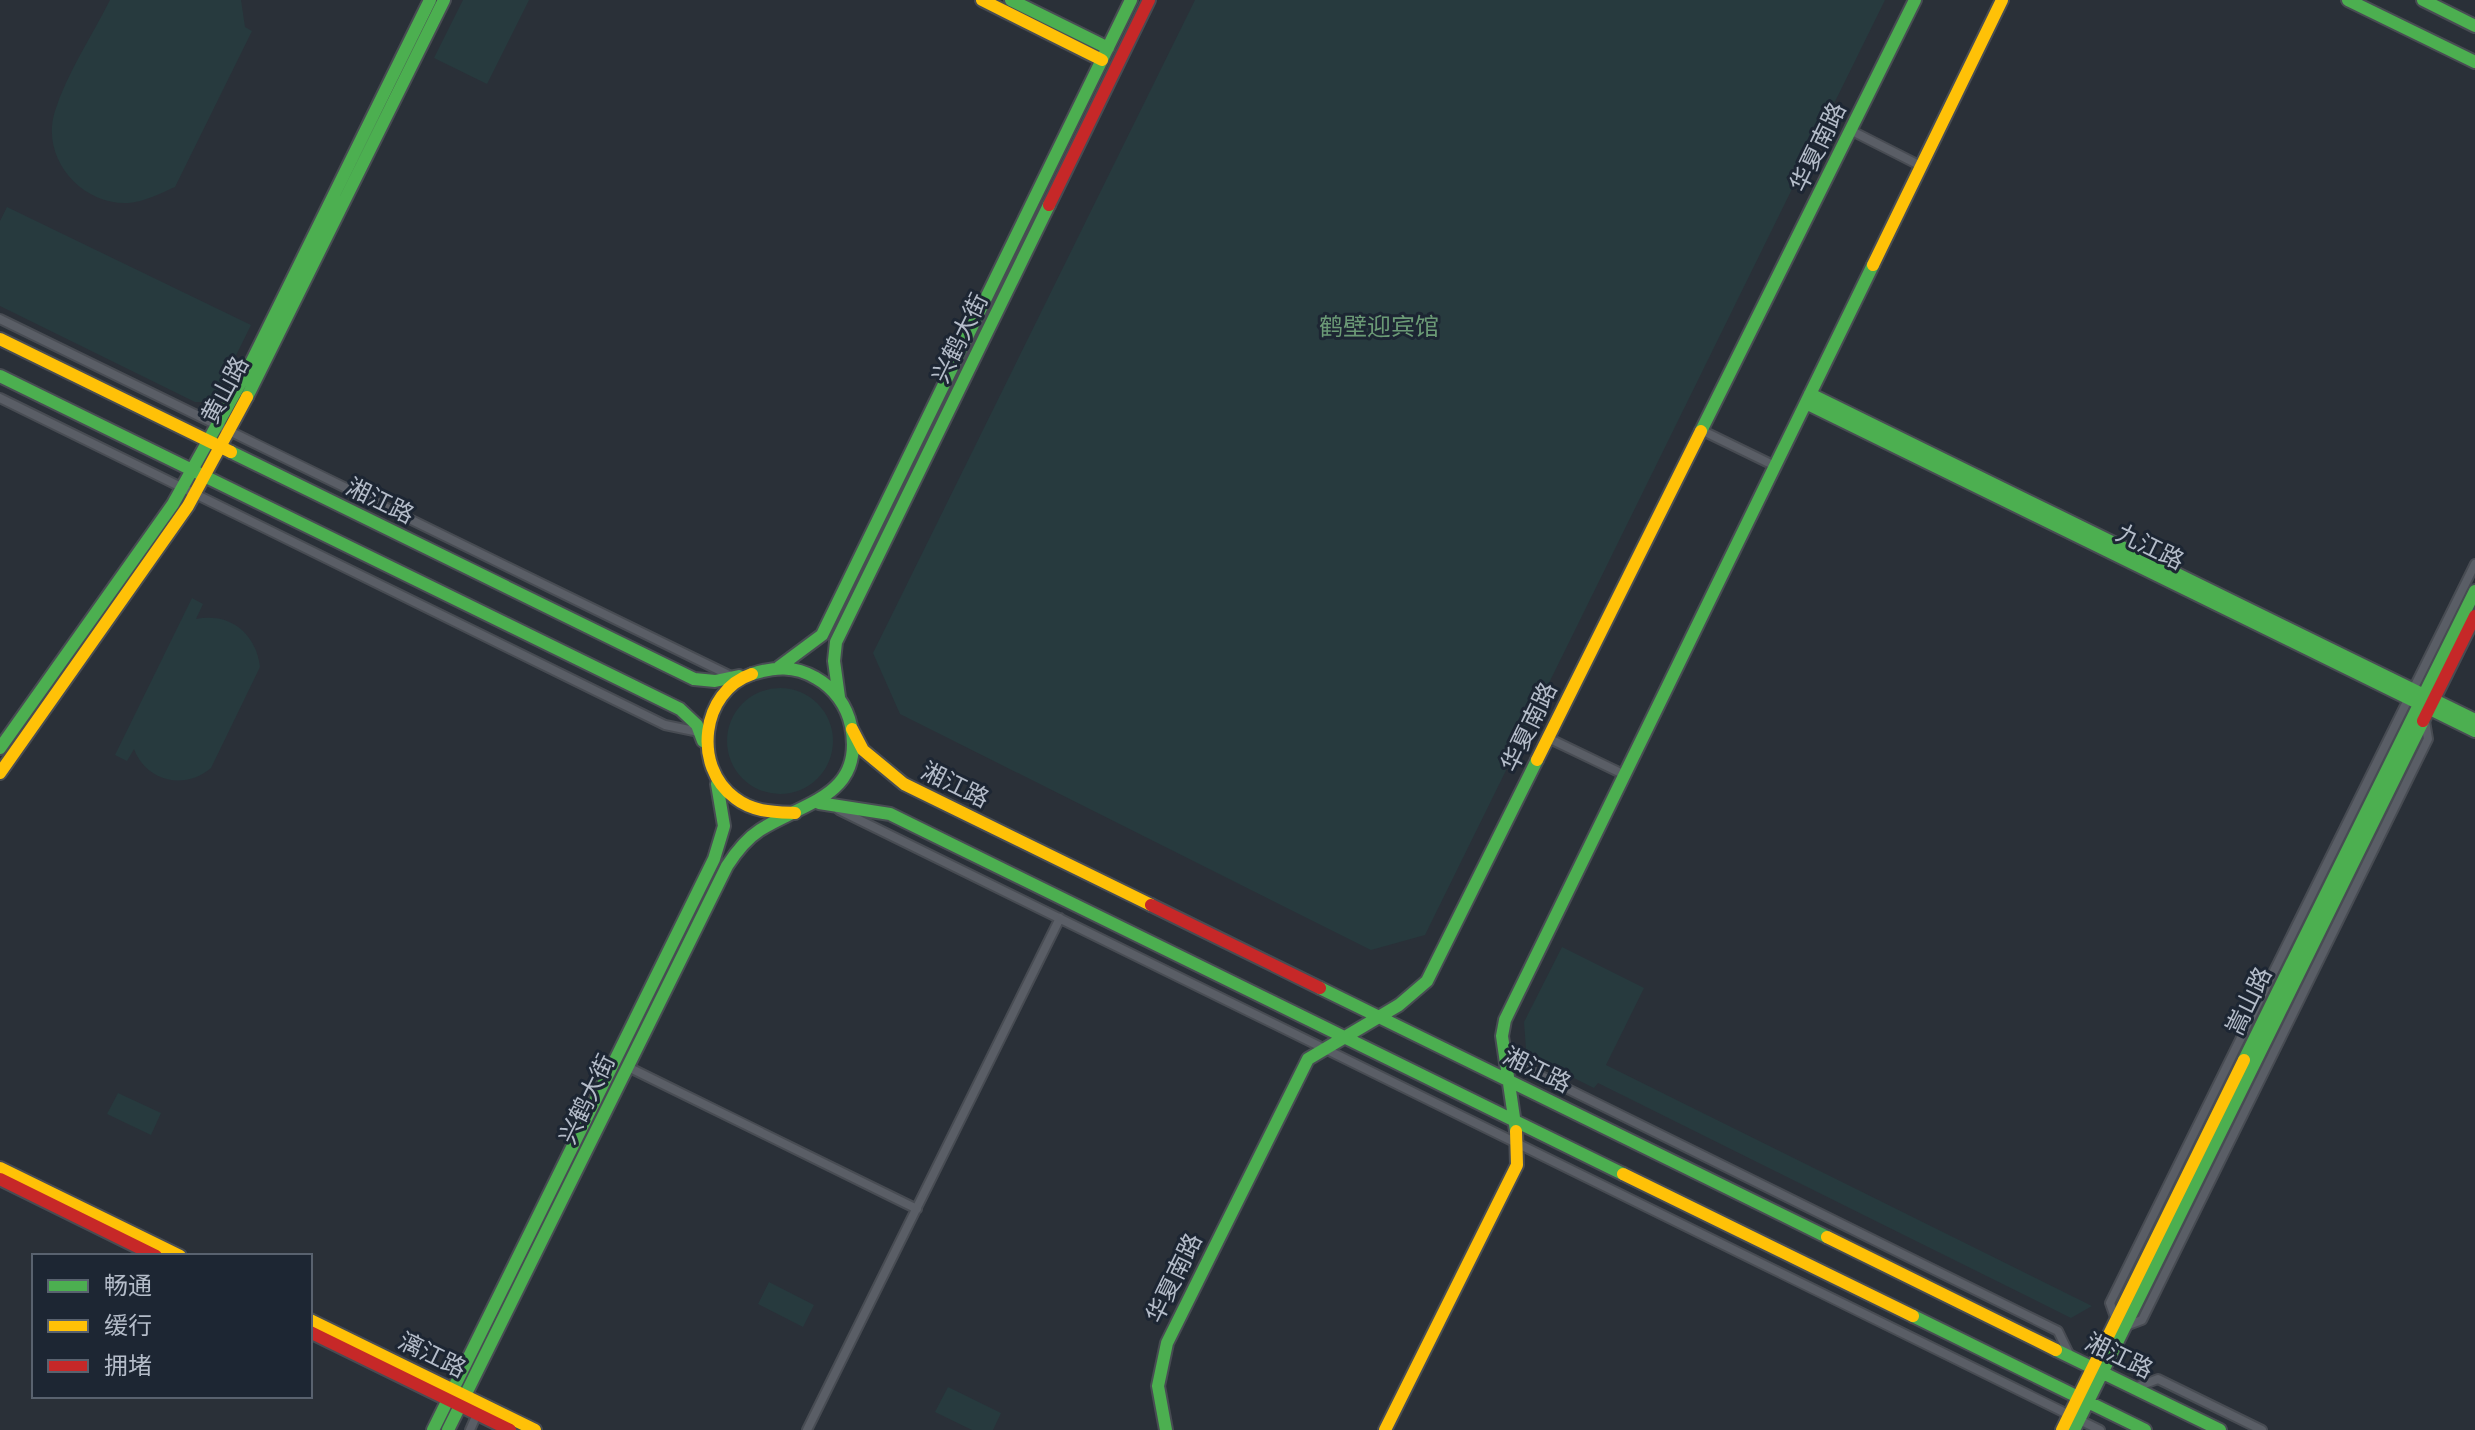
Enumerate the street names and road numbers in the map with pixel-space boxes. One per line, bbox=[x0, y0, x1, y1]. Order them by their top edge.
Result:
street label: 华夏南路 bbox=[1784, 98, 1852, 196]
street label: 兴鹤大街 bbox=[926, 289, 994, 387]
street label: 黄山路 bbox=[196, 352, 254, 428]
street label: 湘江路 bbox=[342, 473, 418, 529]
street label: 九江路 bbox=[2112, 519, 2188, 575]
street label: 华夏南路 bbox=[1495, 678, 1563, 776]
street label: 湘江路 bbox=[917, 757, 993, 813]
street label: 嵩山路 bbox=[2221, 963, 2277, 1039]
street label: 湘江路 bbox=[1499, 1042, 1575, 1098]
street label: 兴鹤大街 bbox=[553, 1050, 621, 1148]
street label: 华夏南路 bbox=[1140, 1229, 1208, 1327]
street label: 漓江路 bbox=[394, 1327, 470, 1383]
street label: 湘江路 bbox=[2081, 1328, 2157, 1384]

